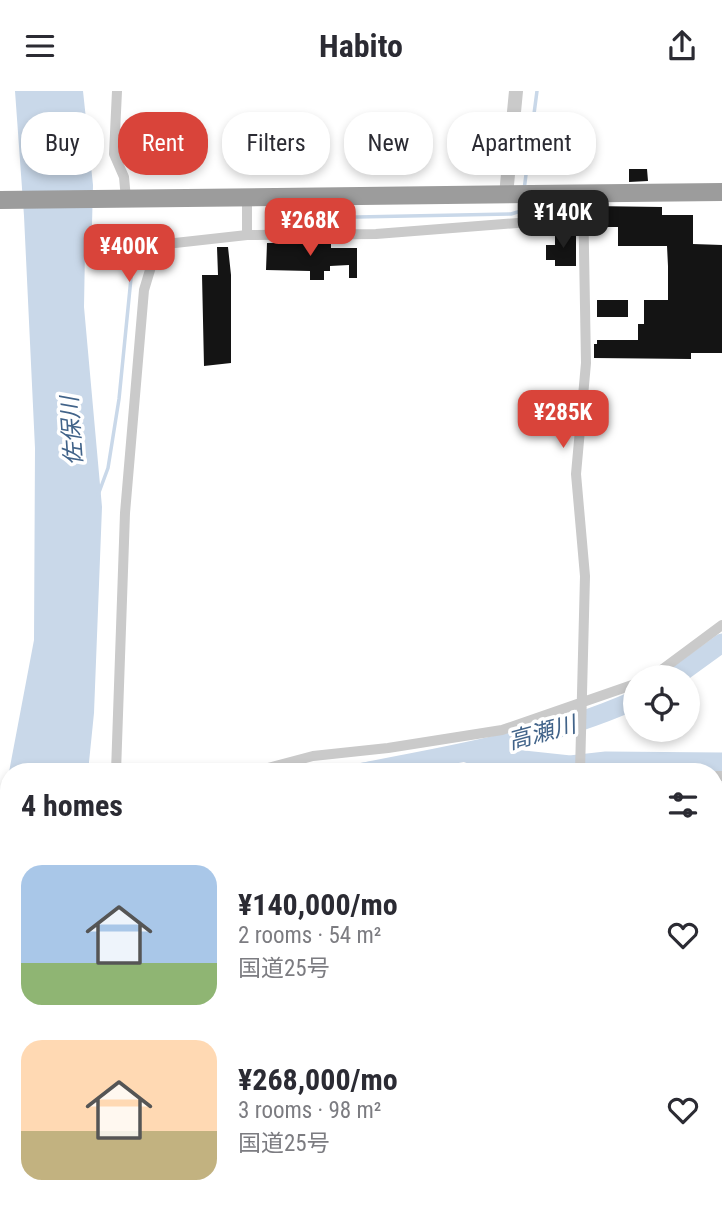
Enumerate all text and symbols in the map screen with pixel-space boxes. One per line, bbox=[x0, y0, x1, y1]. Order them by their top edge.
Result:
icon: menu bbox=[21, 27, 59, 65]
text: Habito bbox=[319, 27, 403, 65]
icon: share bbox=[663, 27, 701, 65]
chip: Buy bbox=[21, 112, 104, 175]
chip: Rent bbox=[118, 112, 208, 175]
chip: Filters bbox=[222, 112, 330, 175]
chip: New bbox=[344, 112, 433, 175]
chip: Apartment bbox=[447, 112, 596, 175]
pin: ¥140K bbox=[514, 191, 612, 250]
pin: ¥268K bbox=[261, 199, 359, 258]
text: ¥140K bbox=[534, 199, 592, 226]
text: ¥268K bbox=[281, 207, 339, 234]
pin: ¥400K bbox=[80, 225, 178, 284]
text: ¥400K bbox=[100, 233, 158, 260]
pin: ¥285K bbox=[514, 391, 612, 450]
water label: 佐保川 bbox=[56, 393, 88, 466]
text: ¥285K bbox=[534, 399, 592, 426]
map controls bbox=[623, 665, 700, 742]
button: locate bbox=[623, 665, 700, 742]
water label: 高瀬川 bbox=[505, 710, 582, 755]
icon: filters bbox=[664, 786, 702, 824]
text: 4 homes bbox=[21, 788, 123, 823]
text: ¥140,000/mo bbox=[238, 887, 398, 922]
icon: home bbox=[77, 893, 161, 977]
icon: heart bbox=[664, 916, 702, 954]
text: 2 rooms · 54 m² bbox=[238, 922, 381, 949]
text: 国道25号 bbox=[238, 955, 330, 982]
text: ¥268,000/mo bbox=[238, 1062, 398, 1097]
icon: home bbox=[77, 1068, 161, 1152]
icon: heart bbox=[664, 1091, 702, 1129]
text: 3 rooms · 98 m² bbox=[238, 1097, 381, 1124]
text: 国道25号 bbox=[238, 1130, 330, 1157]

